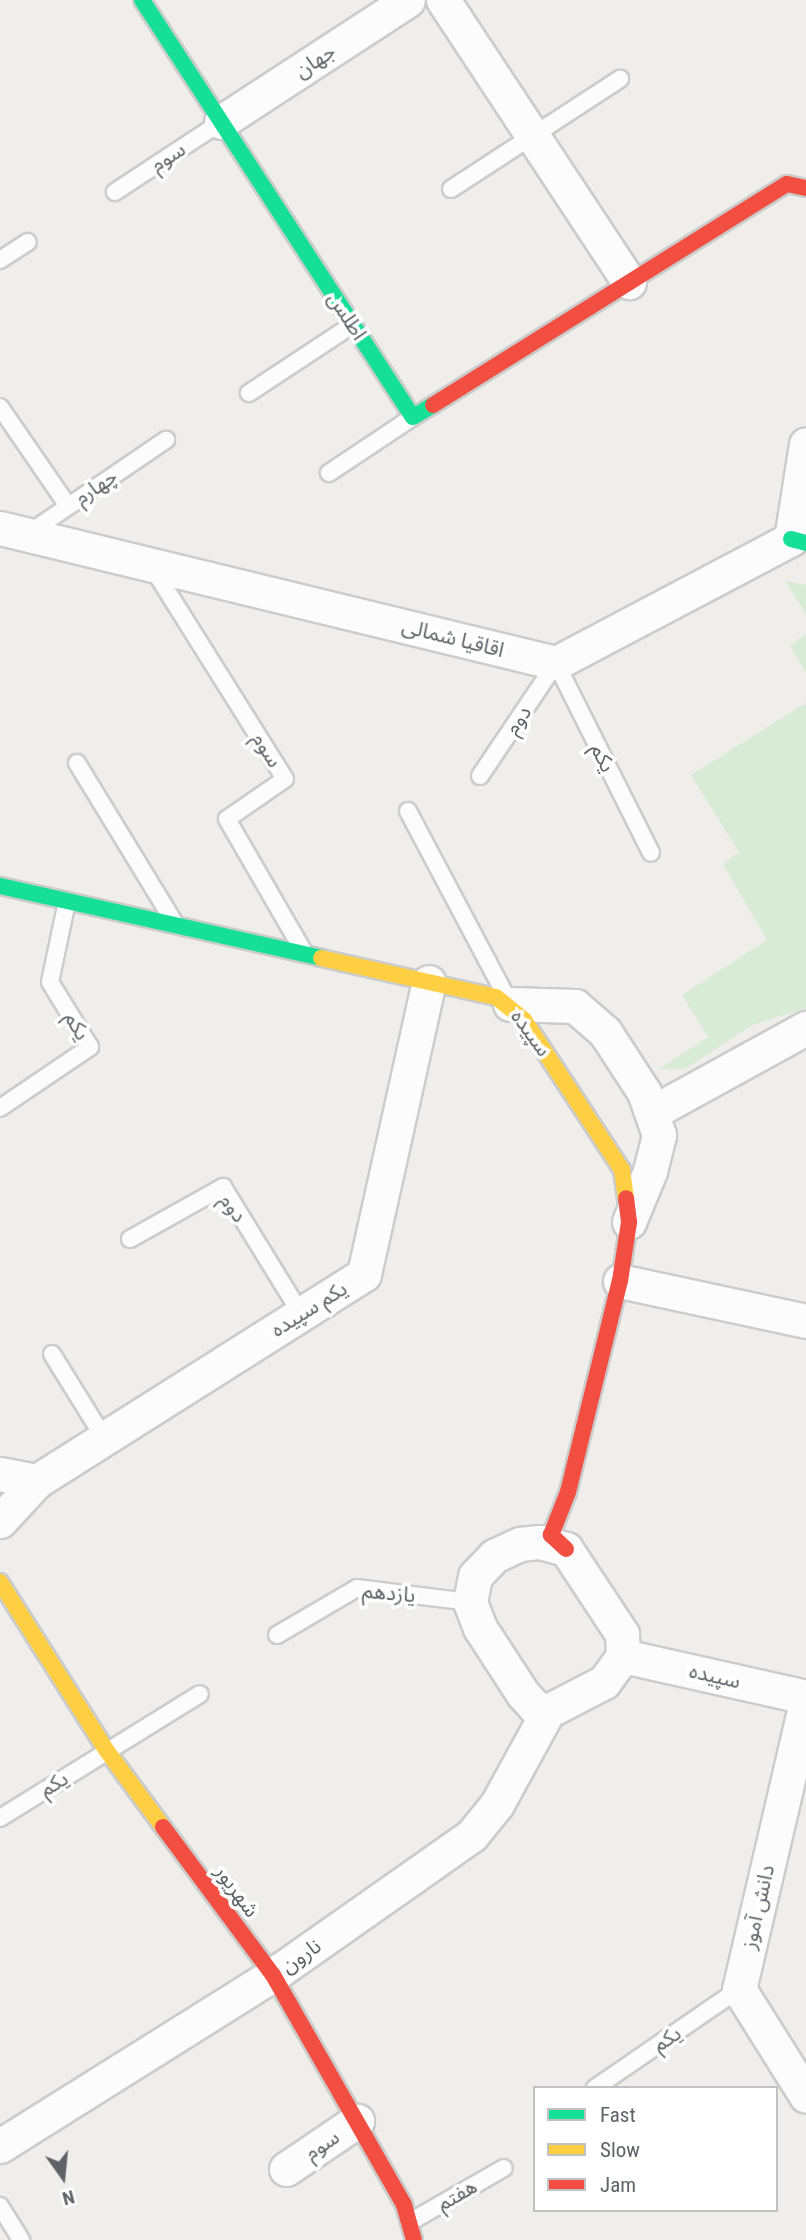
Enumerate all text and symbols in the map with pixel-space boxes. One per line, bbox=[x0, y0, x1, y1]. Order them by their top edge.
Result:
street label: جهان bbox=[290, 39, 340, 83]
street label: سوم bbox=[146, 136, 190, 178]
street label: اطلس bbox=[322, 287, 372, 345]
street label: چهارم bbox=[70, 464, 122, 510]
street label: اقاقیا شمالی bbox=[399, 613, 507, 663]
street label: دوم bbox=[499, 701, 537, 739]
street label: سوم bbox=[247, 728, 287, 772]
street label: یکم bbox=[585, 740, 621, 776]
street label: سپیده bbox=[506, 1005, 556, 1061]
street label: یکم bbox=[59, 1007, 95, 1045]
street label: دوم bbox=[214, 1189, 252, 1227]
street label: یکم سپیده bbox=[266, 1276, 352, 1342]
street label: یازدهم bbox=[361, 1578, 417, 1608]
street label: سپیده bbox=[687, 1658, 743, 1694]
street label: یکم bbox=[35, 1766, 73, 1802]
street label: شهریور bbox=[210, 1860, 264, 1922]
street label: دانش آموز bbox=[736, 1862, 780, 1952]
street label: نارون bbox=[276, 1933, 326, 1979]
street label: یکم bbox=[648, 2021, 686, 2057]
legend bbox=[533, 2086, 778, 2212]
text: Fast bbox=[600, 2103, 636, 2127]
street label: سوم bbox=[300, 2124, 344, 2166]
text: Slow bbox=[600, 2138, 640, 2162]
north arrow bbox=[28, 2142, 98, 2212]
text: Jam bbox=[600, 2173, 636, 2197]
street label: هفتم bbox=[432, 2174, 482, 2216]
text: N bbox=[60, 2185, 77, 2210]

